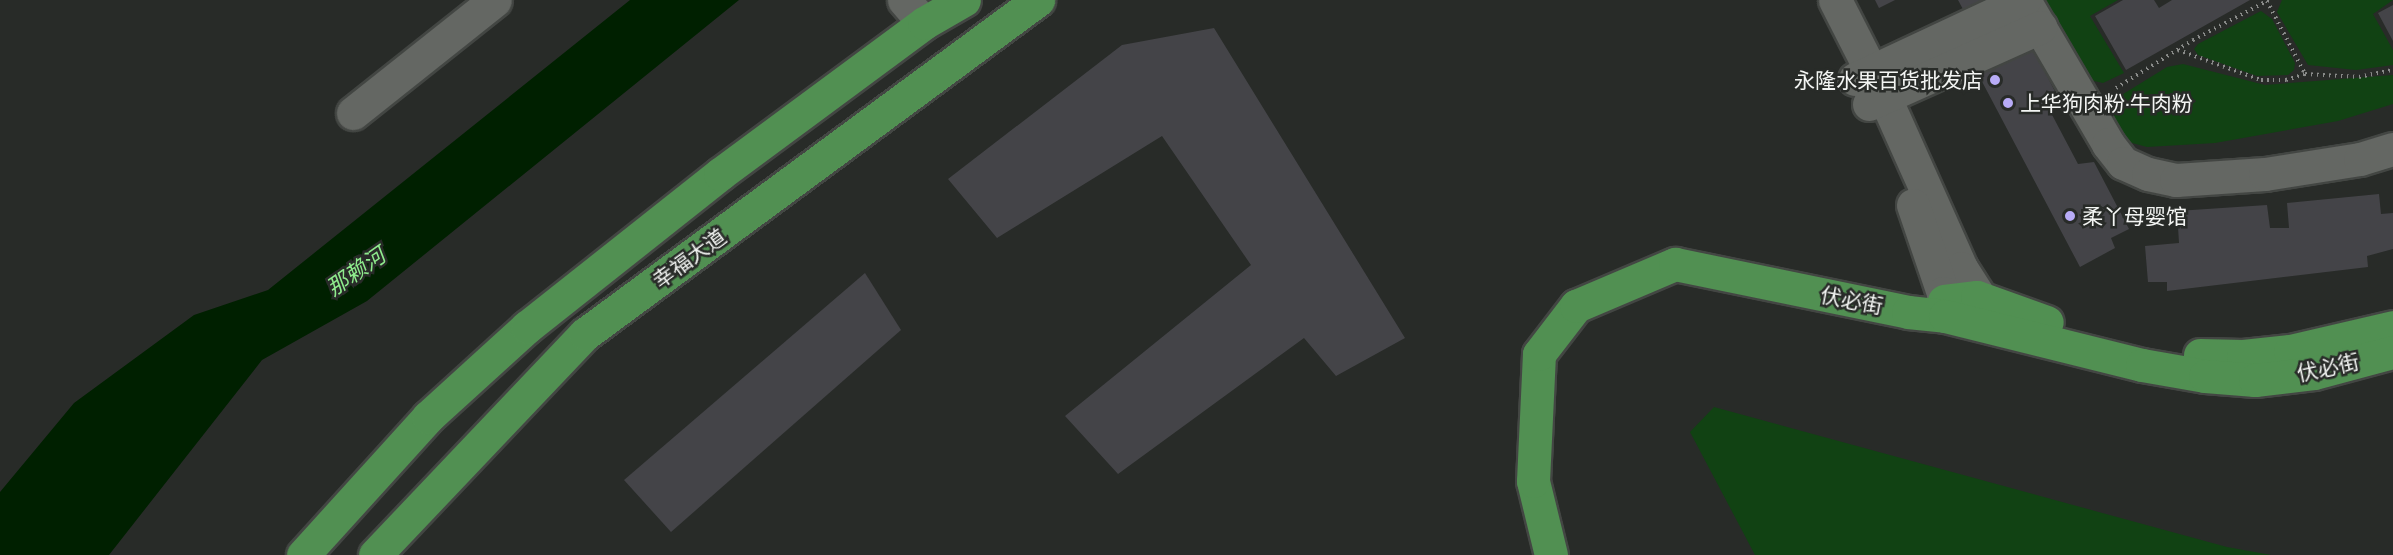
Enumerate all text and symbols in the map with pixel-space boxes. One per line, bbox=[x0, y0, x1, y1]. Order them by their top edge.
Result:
place label: 永隆水果百货批发店 bbox=[1794, 67, 1983, 93]
marker: 永隆水果百货批发店 bbox=[1988, 73, 2002, 87]
place label: 上华狗肉粉·牛肉粉 bbox=[2020, 90, 2193, 116]
marker: 上华狗肉粉·牛肉粉 bbox=[2001, 96, 2015, 110]
place label: 柔丫母婴馆 bbox=[2082, 203, 2187, 229]
marker: 柔丫母婴馆 bbox=[2063, 209, 2077, 223]
street label: 幸福大道 bbox=[648, 223, 730, 293]
water label: 那赖河 bbox=[321, 242, 391, 302]
street label: 伏必街 bbox=[1819, 282, 1885, 318]
street label: 伏必街 bbox=[2295, 348, 2361, 386]

